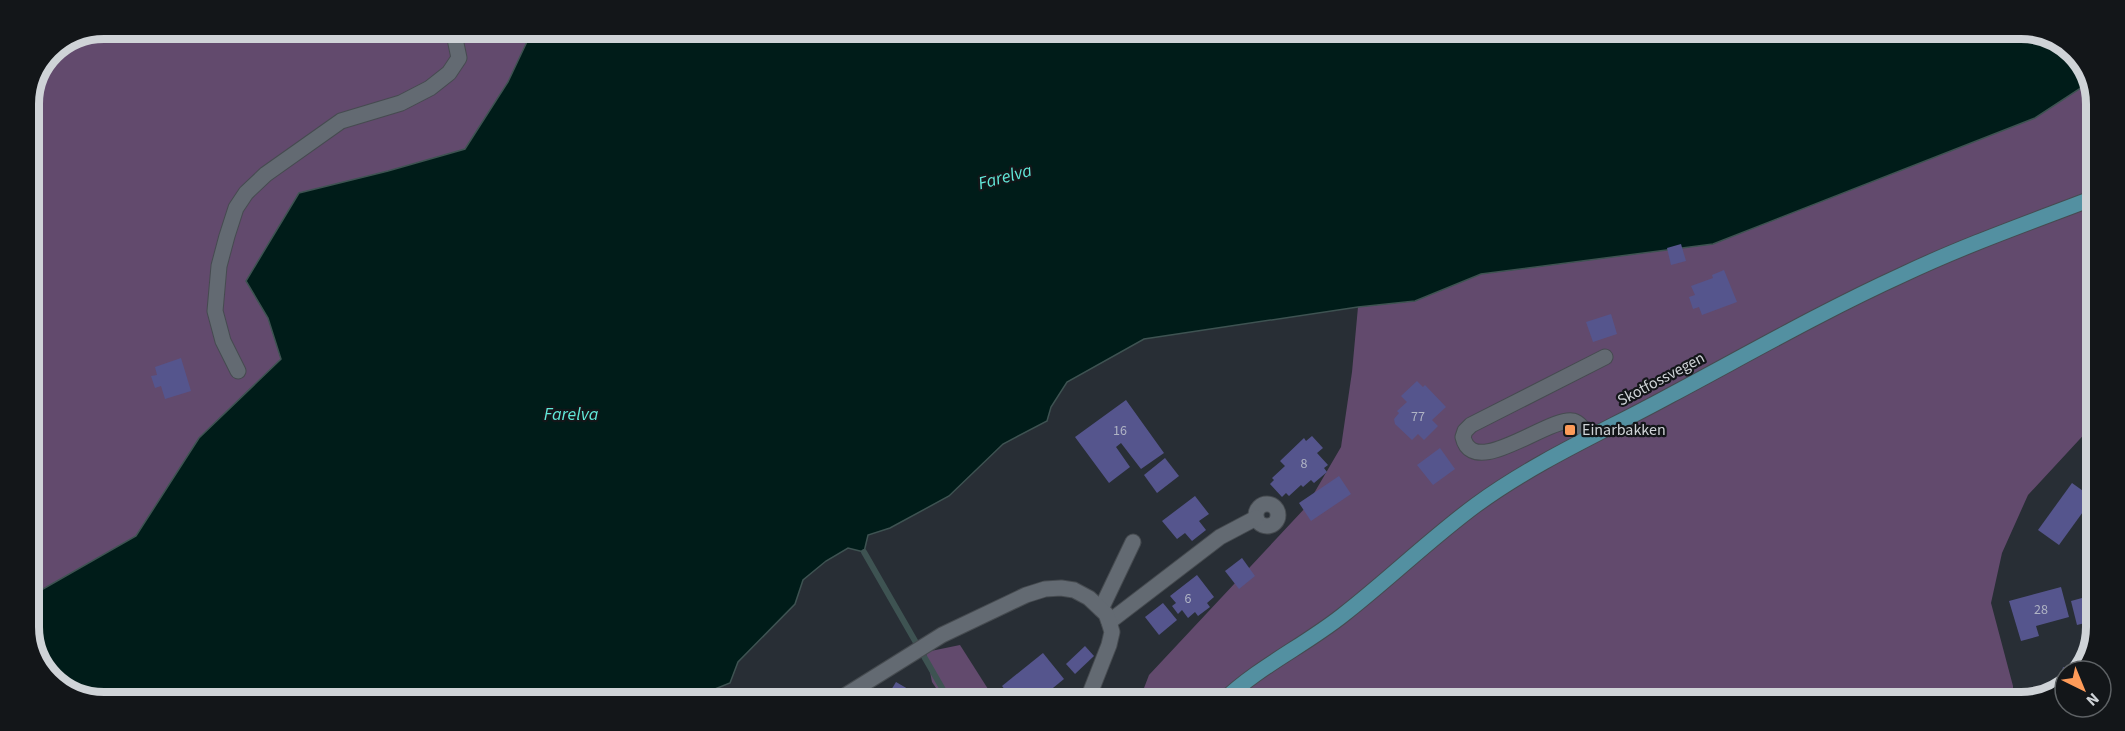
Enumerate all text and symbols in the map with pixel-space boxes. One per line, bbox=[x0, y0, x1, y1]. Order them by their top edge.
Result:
water label: Farelva bbox=[975, 158, 1035, 196]
street label: Skotfossvegen bbox=[1613, 347, 1709, 411]
water label: Farelva bbox=[544, 402, 599, 427]
house number: 77 bbox=[1411, 407, 1425, 427]
place label: Einarbakken bbox=[1582, 419, 1666, 441]
house number: 16 bbox=[1113, 421, 1127, 441]
marker: Einarbakken bbox=[1563, 423, 1577, 437]
house number: 8 bbox=[1301, 454, 1308, 474]
house number: 6 bbox=[1185, 589, 1192, 609]
house number: 28 bbox=[2034, 600, 2048, 620]
north arrow bbox=[2053, 659, 2113, 719]
text: N bbox=[2081, 688, 2104, 711]

